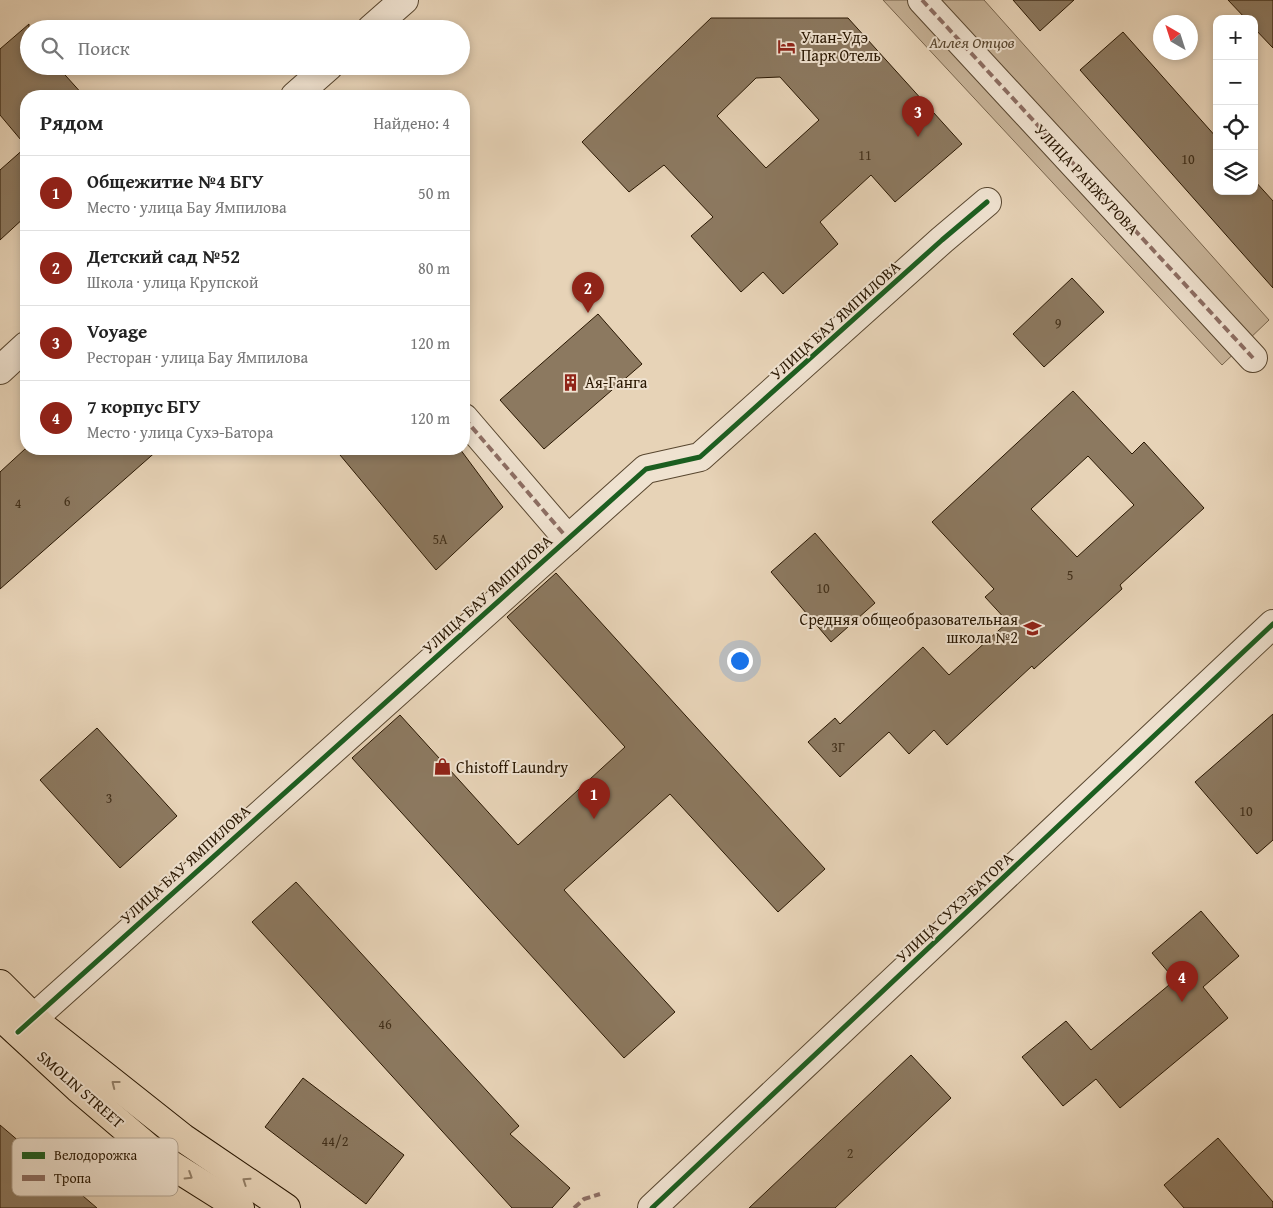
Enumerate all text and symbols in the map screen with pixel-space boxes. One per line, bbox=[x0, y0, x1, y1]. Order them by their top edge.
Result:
north arrow bbox=[1153, 15, 1198, 60]
map controls bbox=[1213, 15, 1258, 195]
button: + bbox=[1213, 15, 1258, 60]
search box bbox=[20, 20, 470, 75]
place label: Улан-Удэ Парк Отель bbox=[801, 25, 881, 67]
park label: Аллея Отцов bbox=[928, 30, 1015, 54]
icon: search bbox=[38, 34, 66, 62]
text: Поиск bbox=[78, 34, 130, 62]
hotel icon: Улан-Удэ Парк Отель bbox=[777, 36, 797, 56]
button: − bbox=[1213, 60, 1258, 105]
pin: 3 bbox=[902, 96, 934, 137]
button: locate bbox=[1213, 105, 1258, 150]
text: Рядом bbox=[40, 107, 103, 138]
text: Найдено: 4 bbox=[373, 111, 450, 135]
street label: УЛИЦА РАНЖУРОВА bbox=[1029, 118, 1145, 240]
house number: 11 bbox=[858, 145, 872, 165]
house number: 10 bbox=[1181, 149, 1195, 169]
button: layers bbox=[1213, 150, 1258, 195]
text: Общежитие №4 БГУ bbox=[87, 167, 263, 195]
text: 1 bbox=[52, 181, 60, 205]
text: 50 m bbox=[418, 181, 450, 205]
text: Место · улица Бау Ямпилова bbox=[87, 195, 287, 219]
text: Детский сад №52 bbox=[87, 242, 240, 270]
street label: УЛИЦА БАУ ЯМПИЛОВА bbox=[765, 255, 906, 385]
text: 2 bbox=[52, 256, 60, 280]
text: 80 m bbox=[418, 256, 450, 280]
text: Школа · улица Крупской bbox=[87, 270, 259, 294]
pin: 2 bbox=[572, 272, 604, 313]
house number: 9 bbox=[1055, 313, 1062, 333]
text: Voyage bbox=[87, 317, 147, 345]
text: 3 bbox=[52, 331, 60, 355]
text: 120 m bbox=[410, 331, 450, 355]
text: Ресторан · улица Бау Ямпилова bbox=[87, 345, 308, 369]
place label: Ая-Ганга bbox=[585, 370, 648, 394]
building icon: Ая-Ганга bbox=[561, 372, 581, 392]
text: 7 корпус БГУ bbox=[87, 392, 200, 420]
text: 4 bbox=[52, 406, 60, 430]
text: 120 m bbox=[410, 406, 450, 430]
text: Место · улица Сухэ-Батора bbox=[87, 420, 273, 444]
house number: 6 bbox=[64, 491, 71, 511]
house number: 4 bbox=[15, 493, 22, 513]
street label: УЛИЦА БАУ ЯМПИЛОВА bbox=[417, 529, 558, 659]
house number: 5А bbox=[432, 529, 448, 549]
house number: 5 bbox=[1067, 565, 1073, 585]
house number: 10 bbox=[816, 578, 830, 598]
place label: Средняя общеобразовательная школа №2 bbox=[800, 607, 1018, 649]
school or university icon: Средняя общеобразовательная школа №2 bbox=[1022, 618, 1042, 638]
your location bbox=[727, 648, 753, 674]
house number: 3Г bbox=[831, 737, 845, 757]
place label: Chistoff Laundry bbox=[456, 755, 568, 779]
shop icon: Chistoff Laundry bbox=[432, 757, 452, 777]
pin: 1 bbox=[578, 778, 610, 819]
house number: 3 bbox=[106, 788, 112, 808]
street label: УЛИЦА БАУ ЯМПИЛОВА bbox=[115, 799, 256, 929]
house number: 10 bbox=[1239, 801, 1253, 821]
street label: УЛИЦА СУХЭ-БАТОРА bbox=[890, 846, 1018, 968]
pin: 4 bbox=[1166, 961, 1198, 1002]
house number: 46 bbox=[378, 1014, 392, 1034]
street label: SMOLIN STREET bbox=[32, 1044, 130, 1134]
one-way arrow bbox=[112, 1082, 121, 1090]
house number: 44/2 bbox=[322, 1131, 348, 1151]
legend bbox=[12, 1138, 178, 1196]
house number: 2 bbox=[847, 1143, 853, 1163]
text: Велодорожка bbox=[54, 1145, 137, 1165]
text: Тропа bbox=[54, 1168, 91, 1188]
one-way arrow bbox=[184, 1169, 193, 1179]
one-way arrow bbox=[242, 1178, 252, 1187]

